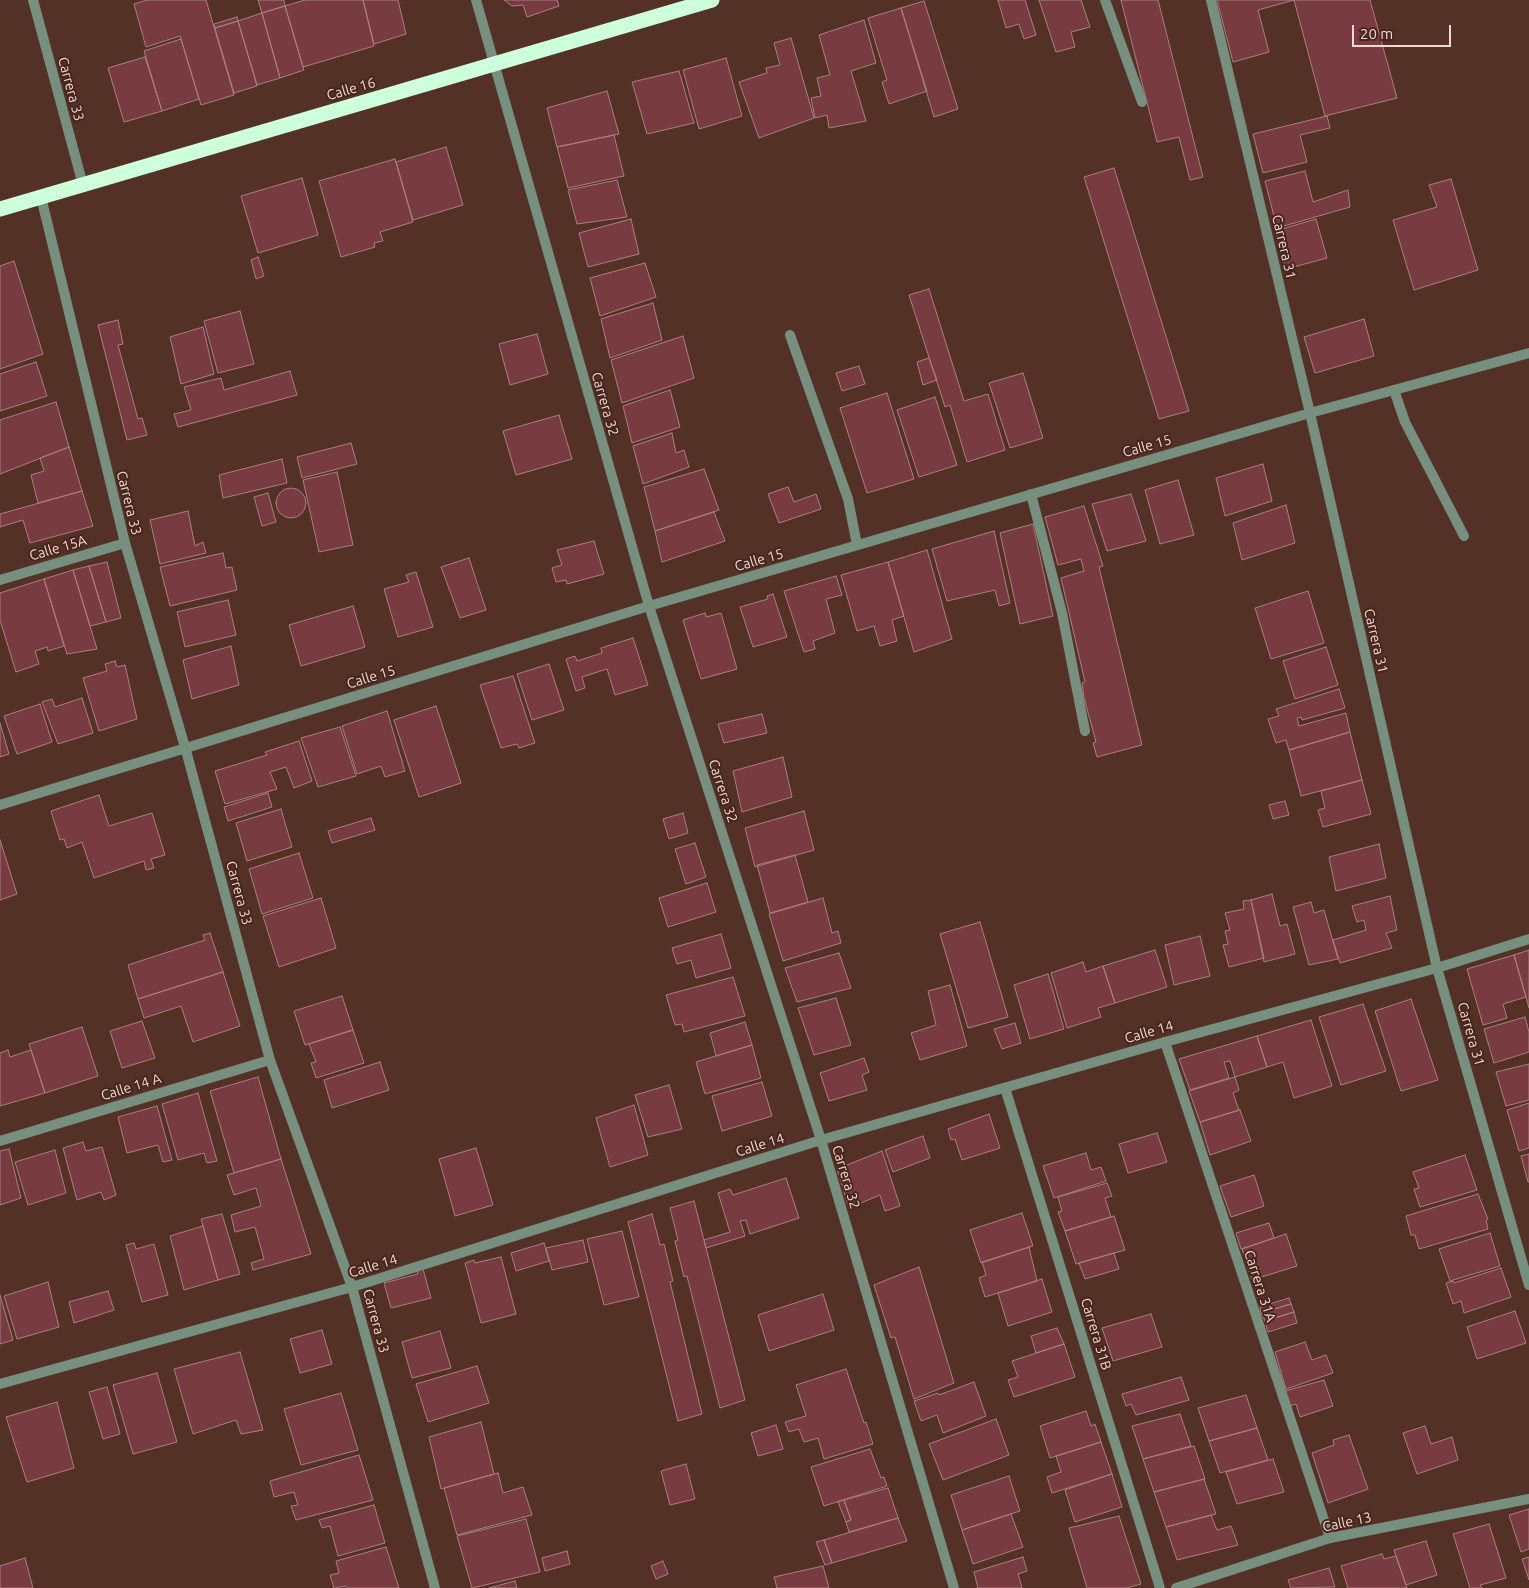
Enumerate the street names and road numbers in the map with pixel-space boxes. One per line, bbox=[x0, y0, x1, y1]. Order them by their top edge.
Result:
street label: Carrera 33 bbox=[54, 55, 88, 123]
street label: Calle 16 bbox=[325, 74, 377, 104]
street label: Carrera 31 bbox=[1268, 213, 1300, 281]
street label: Carrera 32 bbox=[588, 370, 622, 438]
street label: Calle 15 bbox=[1121, 431, 1173, 461]
street label: Carrera 33 bbox=[113, 469, 145, 537]
street label: Calle 15A bbox=[27, 532, 89, 564]
street label: Calle 15 bbox=[733, 545, 785, 575]
street label: Carrera 31 bbox=[1360, 607, 1392, 675]
street label: Calle 15 bbox=[345, 662, 397, 692]
street label: Carrera 32 bbox=[705, 757, 741, 825]
street label: Carrera 33 bbox=[222, 859, 256, 927]
street label: Carrera 31 bbox=[1454, 1000, 1488, 1068]
street label: Calle 14 bbox=[1123, 1017, 1175, 1047]
street label: Calle 14 A bbox=[99, 1070, 163, 1104]
street label: Calle 14 bbox=[734, 1130, 786, 1160]
street label: Carrera 32 bbox=[828, 1143, 864, 1211]
street label: Carrera 31A bbox=[1240, 1248, 1280, 1324]
street label: Calle 14 bbox=[347, 1251, 399, 1281]
street label: Carrera 33 bbox=[359, 1287, 393, 1355]
street label: Carrera 31B bbox=[1077, 1296, 1115, 1372]
street label: Calle 13 bbox=[1321, 1509, 1373, 1535]

